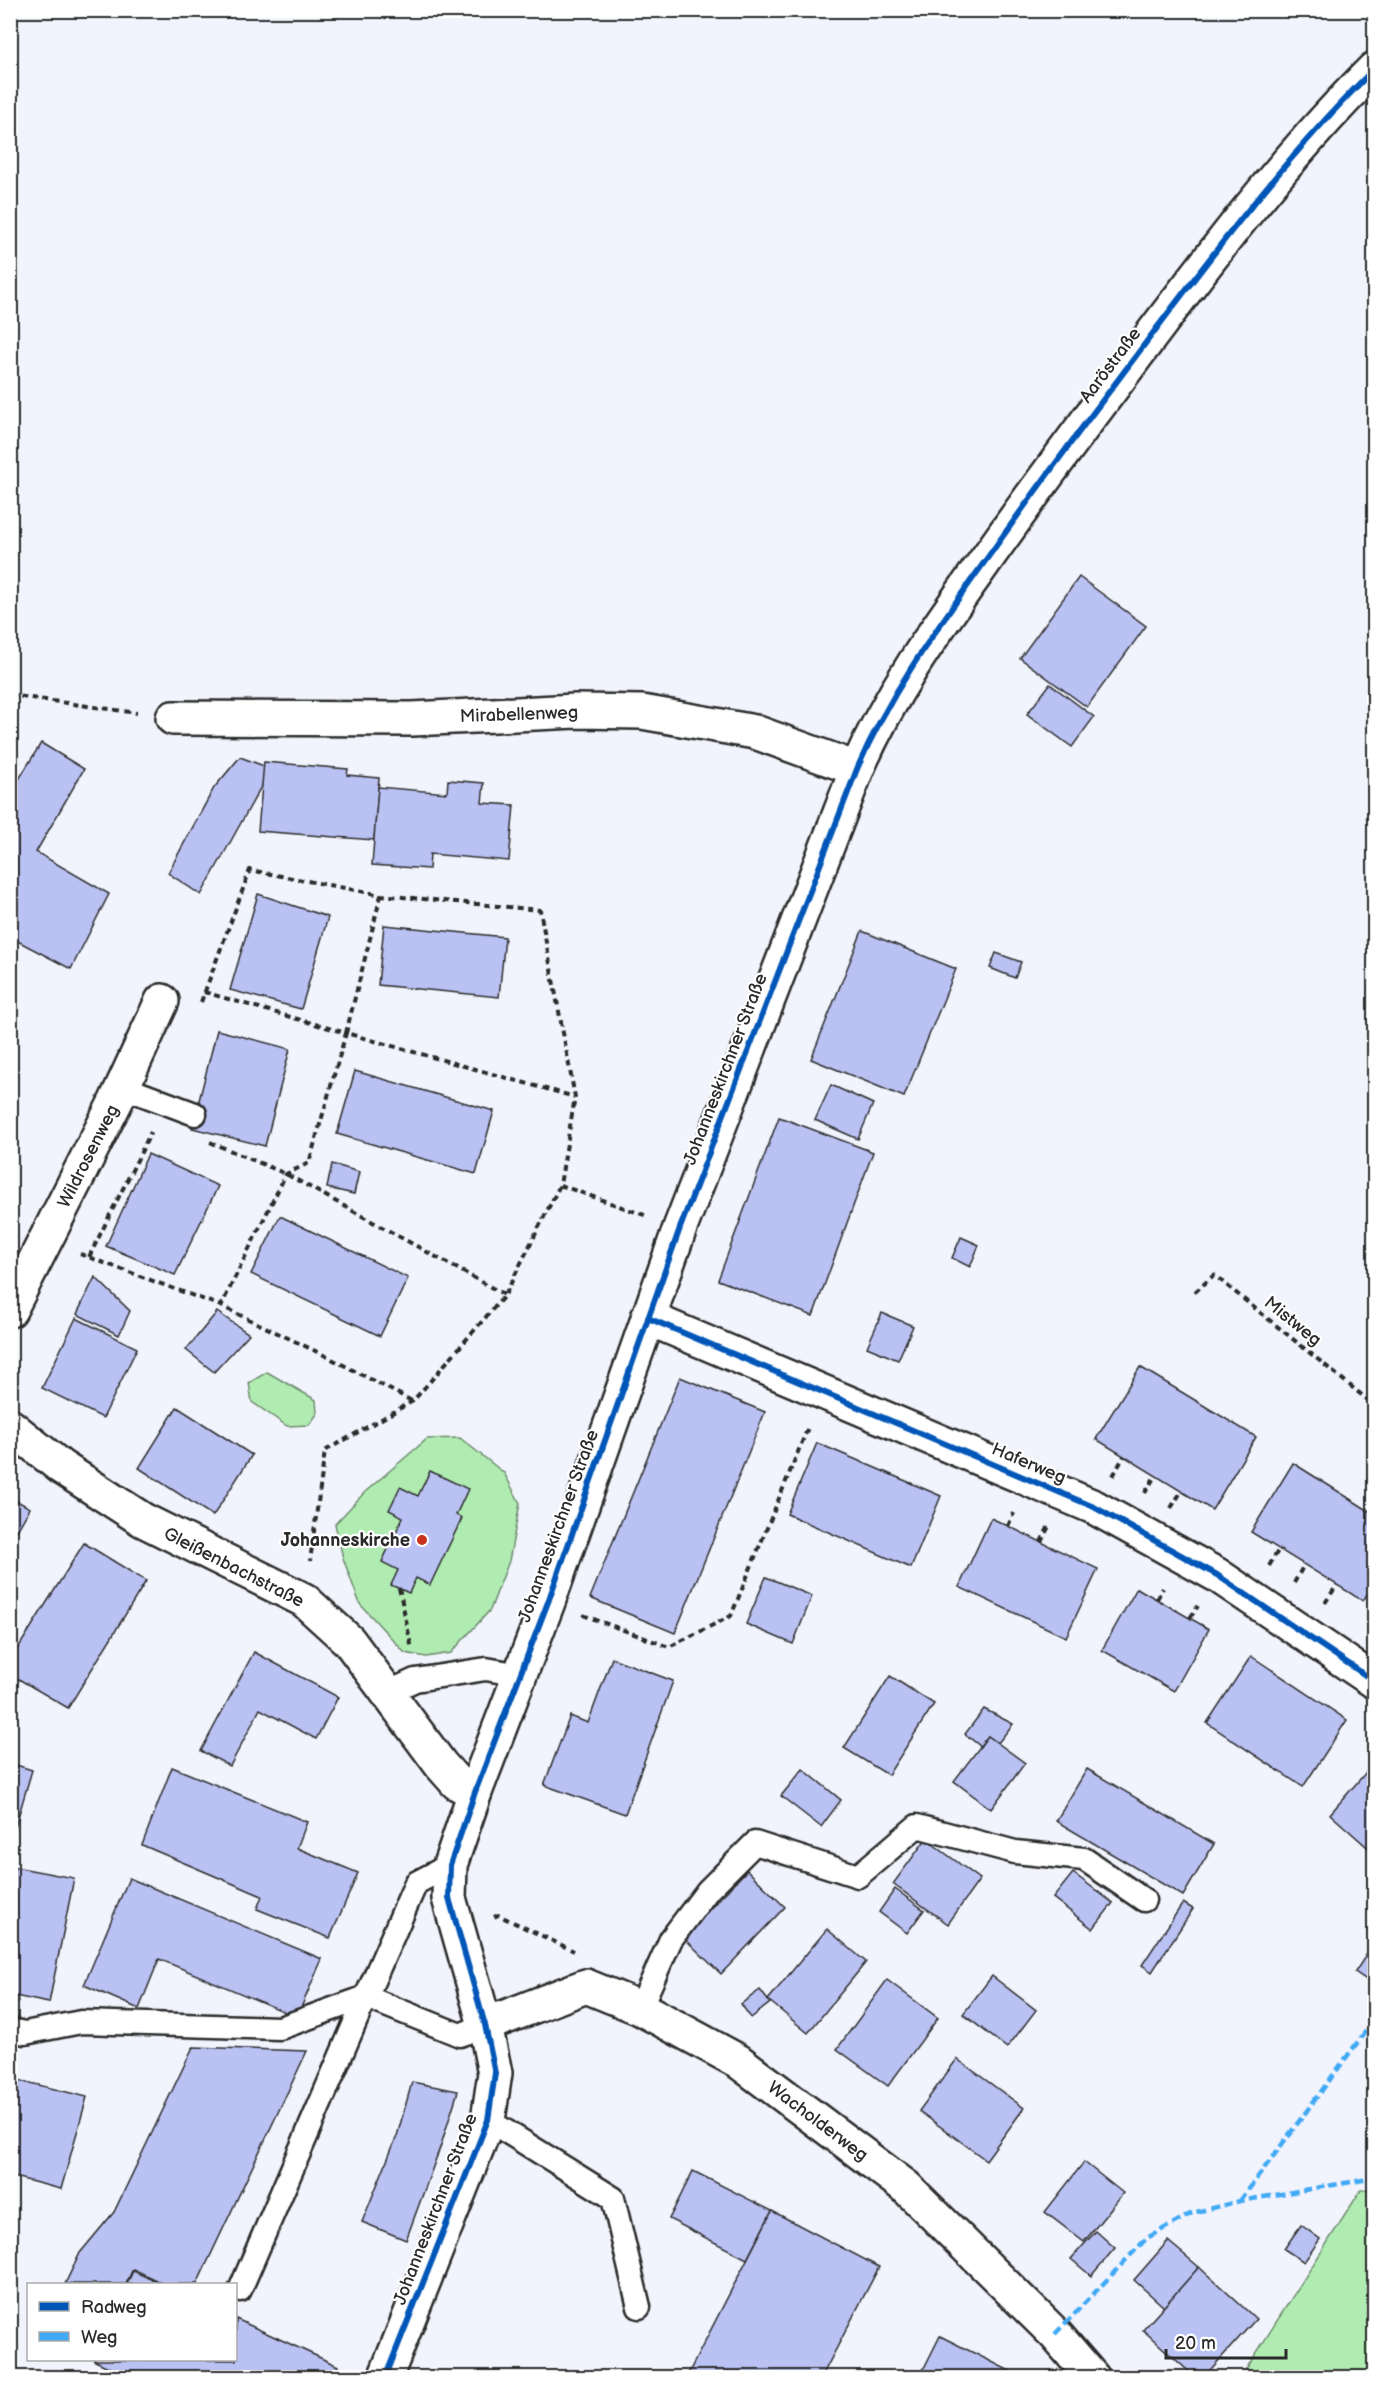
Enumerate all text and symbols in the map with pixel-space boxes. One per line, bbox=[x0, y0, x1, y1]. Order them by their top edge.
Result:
street label: Aaröstraße bbox=[1075, 323, 1146, 407]
street label: Mirabellenweg bbox=[459, 702, 579, 727]
street label: Johanneskirchner Straße bbox=[679, 970, 772, 1168]
street label: Wildrosenweg bbox=[53, 1101, 123, 1211]
street label: Mistweg bbox=[1260, 1292, 1325, 1351]
street label: Johanneskirchner Straße bbox=[514, 1427, 603, 1625]
street label: Haferweg bbox=[989, 1438, 1069, 1488]
street label: Gleißenbachstraße bbox=[160, 1523, 308, 1612]
place label: Johanneskirche bbox=[281, 1530, 410, 1551]
marker: Johanneskirche bbox=[415, 1533, 429, 1547]
street label: Wacholderweg bbox=[764, 2077, 872, 2166]
street label: Johanneskirchner Straße bbox=[389, 2110, 482, 2308]
legend bbox=[27, 2283, 237, 2361]
text: Radweg bbox=[81, 2297, 147, 2318]
scale bar bbox=[1166, 2322, 1286, 2360]
text: Weg bbox=[81, 2327, 117, 2348]
text: 20 m bbox=[1175, 2333, 1216, 2354]

